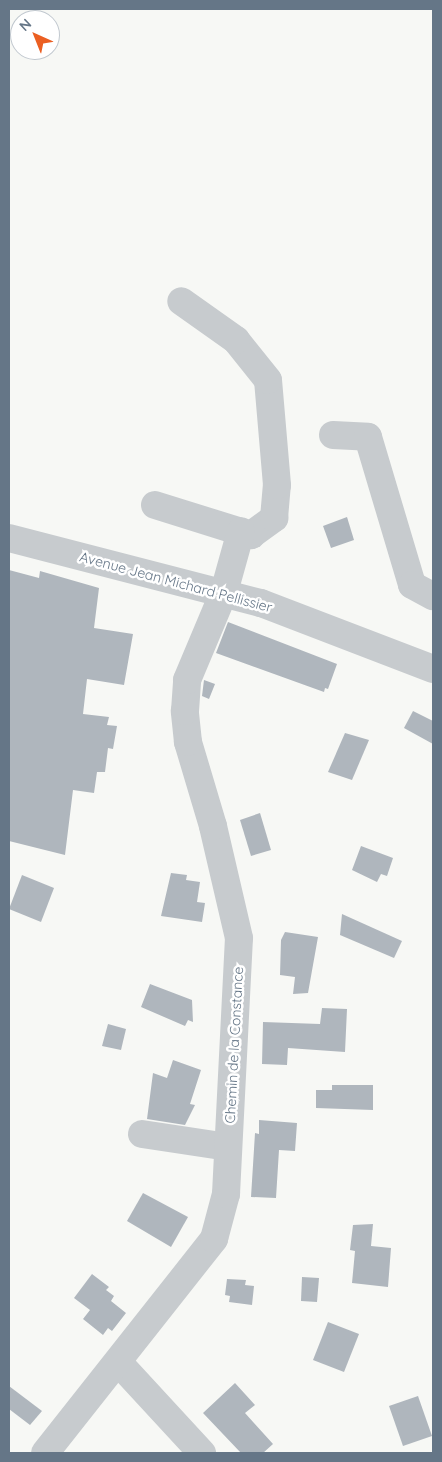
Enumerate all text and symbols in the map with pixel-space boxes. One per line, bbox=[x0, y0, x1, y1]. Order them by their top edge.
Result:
north arrow bbox=[10, 10, 60, 60]
text: N bbox=[15, 15, 35, 35]
street label: Avenue Jean Michard Pellissier bbox=[78, 548, 274, 616]
street label: Chemin de la Constance bbox=[221, 966, 247, 1124]

